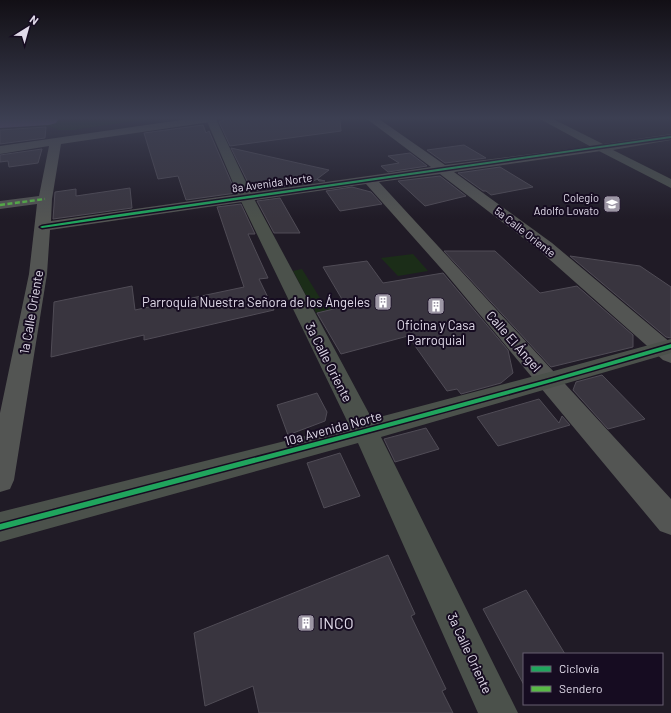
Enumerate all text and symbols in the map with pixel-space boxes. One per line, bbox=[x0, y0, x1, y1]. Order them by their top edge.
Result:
north arrow bbox=[8, 8, 48, 48]
text: N bbox=[27, 12, 41, 27]
street label: 8a Avenida Norte bbox=[231, 170, 313, 195]
place label: Colegio Adolfo Lovato bbox=[534, 191, 599, 217]
school or university icon: Colegio Adolfo Lovato bbox=[602, 194, 622, 214]
street label: 5a Calle Oriente bbox=[492, 204, 559, 260]
street label: 1a Calle Oriente bbox=[16, 269, 46, 355]
building icon: Parroquia Nuestra Señora de los Ángeles bbox=[373, 292, 393, 312]
place label: Parroquia Nuestra Señora de los Ángeles bbox=[142, 294, 370, 310]
building icon: Oficina y Casa Parroquial bbox=[426, 296, 446, 316]
street label: Calle El Ángel bbox=[483, 307, 545, 375]
place label: Oficina y Casa Parroquial bbox=[397, 317, 475, 348]
street label: 3a Calle Oriente bbox=[302, 319, 356, 405]
street label: 10a Avenida Norte bbox=[282, 407, 384, 449]
street label: 3a Calle Oriente bbox=[444, 610, 496, 696]
building icon: INCO bbox=[296, 613, 316, 633]
place label: INCO bbox=[319, 613, 354, 632]
legend bbox=[523, 653, 663, 705]
text: Ciclovía bbox=[559, 661, 599, 675]
text: Sendero bbox=[559, 681, 603, 695]

